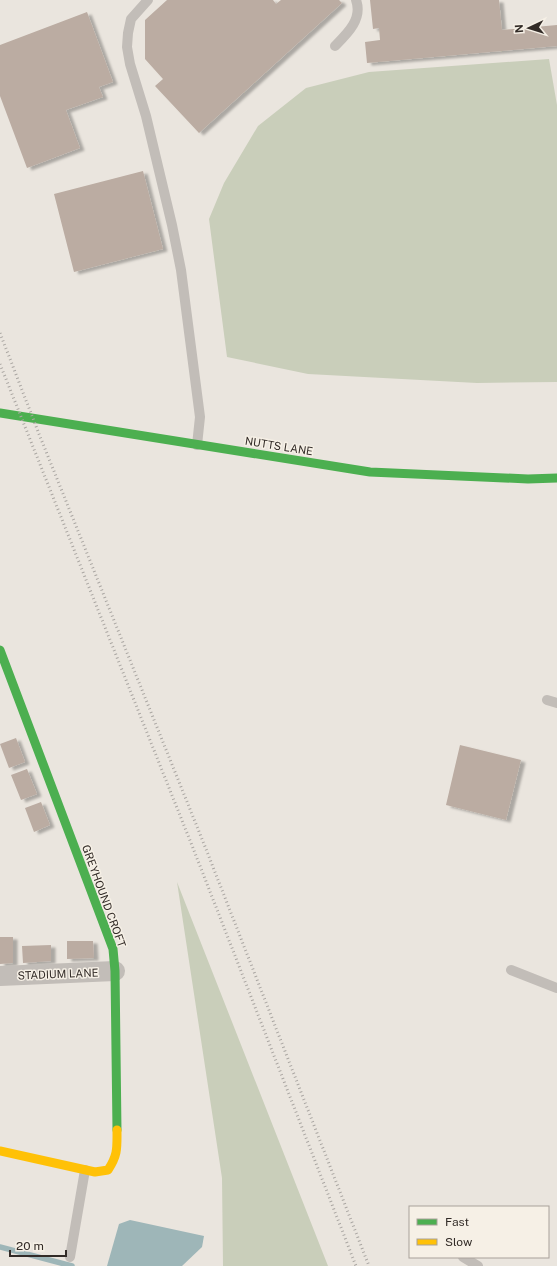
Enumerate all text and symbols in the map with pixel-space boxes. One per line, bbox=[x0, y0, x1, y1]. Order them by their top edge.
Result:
north arrow bbox=[509, 8, 549, 48]
text: N bbox=[513, 24, 525, 33]
street label: NUTTS LANE bbox=[244, 435, 314, 457]
street label: GREYHOUND CROFT bbox=[80, 843, 128, 949]
street label: STADIUM LANE bbox=[17, 967, 99, 981]
legend bbox=[409, 1206, 549, 1258]
text: Fast bbox=[445, 1215, 470, 1229]
scale bar bbox=[10, 1232, 66, 1258]
text: Slow bbox=[445, 1235, 473, 1249]
text: 20 m bbox=[16, 1239, 44, 1253]

